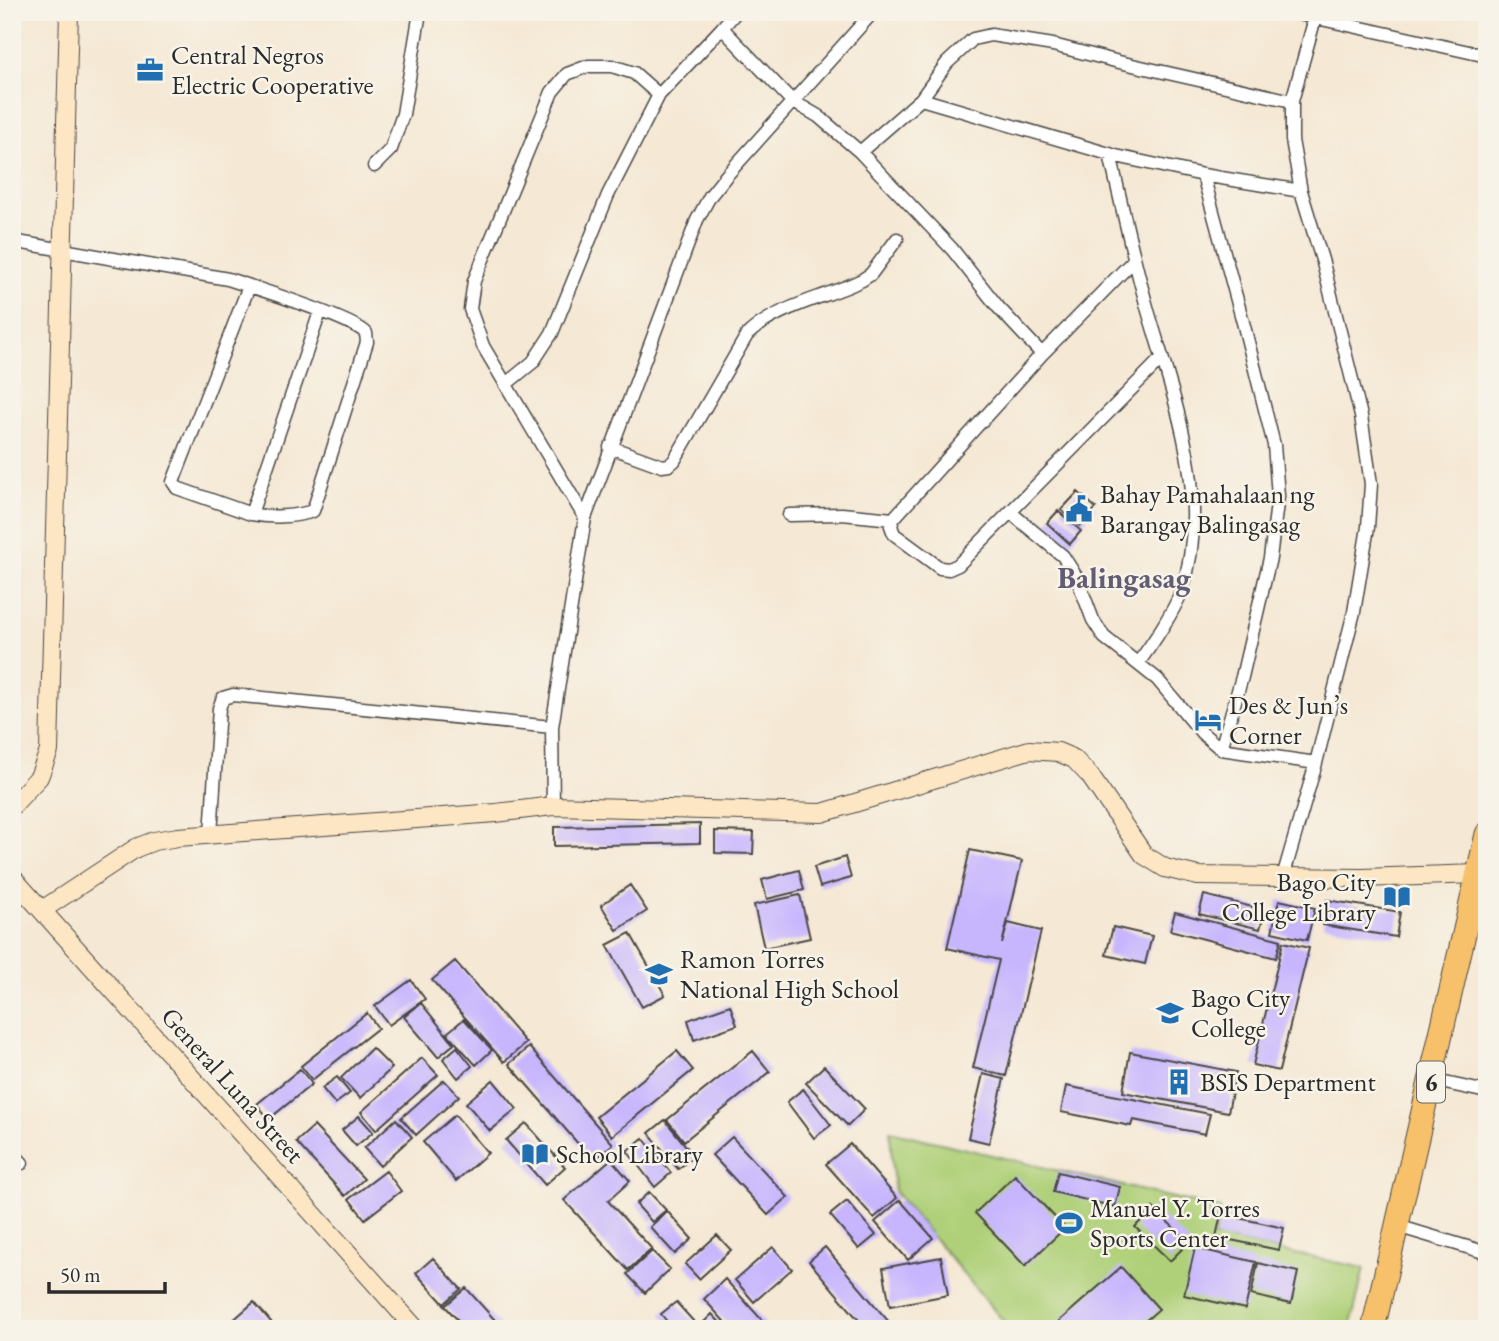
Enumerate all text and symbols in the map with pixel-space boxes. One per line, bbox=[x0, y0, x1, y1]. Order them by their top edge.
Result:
place label: Central Negros Electric Cooperative bbox=[171, 38, 374, 102]
office icon: Central Negros Electric Cooperative bbox=[135, 55, 165, 85]
place label: Bahay Pamahalaan ng Barangay Balingasag bbox=[1100, 477, 1315, 541]
public building icon: Bahay Pamahalaan ng Barangay Balingasag bbox=[1064, 494, 1094, 524]
district label: Balingasag bbox=[1057, 558, 1192, 597]
place label: Des & Jun’s Corner bbox=[1229, 688, 1348, 752]
hotel icon: Des & Jun’s Corner bbox=[1193, 705, 1223, 735]
place label: Bago City College Library bbox=[1222, 865, 1377, 929]
library icon: Bago City College Library bbox=[1382, 882, 1412, 912]
place label: Ramon Torres National High School bbox=[680, 942, 899, 1006]
school or university icon: Ramon Torres National High School bbox=[644, 959, 674, 989]
place label: Bago City College bbox=[1191, 981, 1291, 1045]
school or university icon: Bago City College bbox=[1155, 998, 1185, 1028]
street label: General Luna Street bbox=[154, 1000, 312, 1170]
road number: 6 bbox=[1417, 1062, 1445, 1102]
place label: BSIS Department bbox=[1200, 1065, 1376, 1099]
building icon: BSIS Department bbox=[1164, 1067, 1194, 1097]
place label: School Library bbox=[556, 1137, 704, 1171]
library icon: School Library bbox=[520, 1139, 550, 1169]
place label: Manuel Y. Torres Sports Center bbox=[1090, 1191, 1260, 1255]
sports icon: Manuel Y. Torres Sports Center bbox=[1054, 1208, 1084, 1238]
scale bar bbox=[49, 1250, 164, 1294]
text: 50 m bbox=[60, 1261, 101, 1288]

